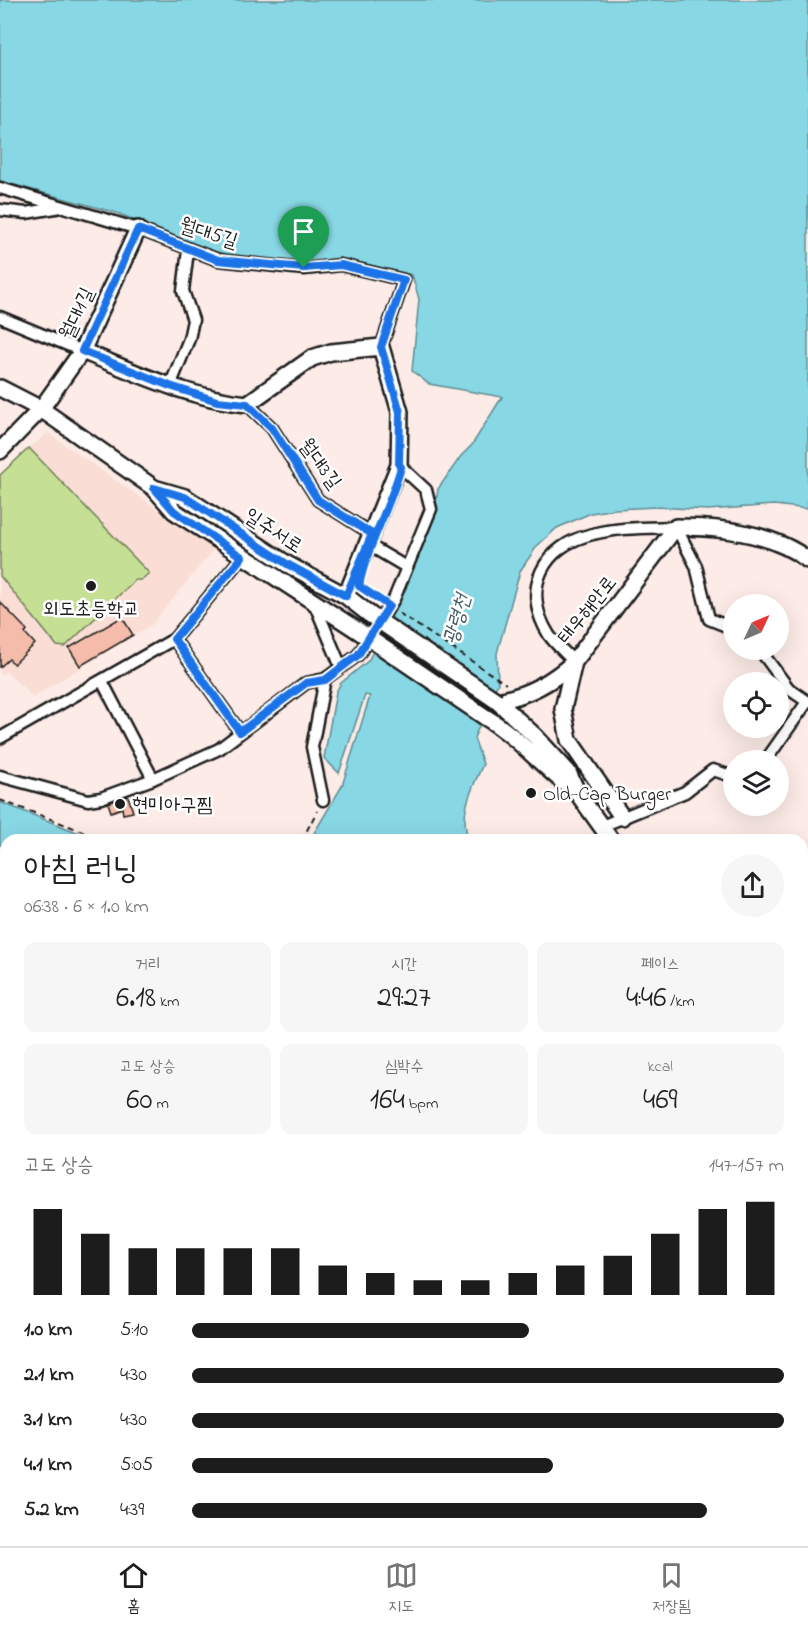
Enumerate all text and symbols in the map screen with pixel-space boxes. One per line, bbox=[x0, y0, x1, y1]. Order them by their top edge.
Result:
pin bbox=[278, 206, 329, 268]
street label: 월대5길 bbox=[175, 212, 241, 257]
icon: arrive bbox=[287, 215, 320, 248]
street label: 월대1길 bbox=[54, 283, 103, 345]
street label: 월대3길 bbox=[291, 433, 347, 496]
street label: 일주서로 bbox=[238, 502, 308, 562]
street label: 태우해안로 bbox=[551, 570, 625, 651]
marker: 외도초등학교 bbox=[84, 579, 98, 593]
water label: 광령천 bbox=[437, 589, 480, 648]
north arrow bbox=[723, 594, 789, 660]
map controls bbox=[723, 594, 789, 816]
place label: 외도초등학교 bbox=[43, 596, 139, 625]
button: locate bbox=[723, 672, 789, 738]
button: layers bbox=[723, 750, 789, 816]
place label: Old-Cap Burger bbox=[543, 781, 672, 811]
marker: Old-Cap Burger bbox=[524, 786, 538, 800]
place label: 현미아구찜 bbox=[132, 792, 212, 821]
marker: 현미아구찜 bbox=[113, 797, 127, 811]
text: 아침 러닝 bbox=[24, 846, 138, 894]
button: share bbox=[721, 854, 784, 917]
text: 06:38 · 6 × 1.0 km bbox=[24, 893, 149, 922]
text: 거리 bbox=[135, 953, 161, 977]
text: 시간 bbox=[391, 953, 417, 977]
text: 페이스 bbox=[641, 953, 680, 977]
text: 6.18 bbox=[116, 977, 156, 1021]
text: 29:27 bbox=[377, 977, 431, 1021]
text: 4:46 bbox=[626, 977, 666, 1021]
text: km bbox=[156, 990, 179, 1014]
text: /km bbox=[666, 990, 695, 1014]
text: 고도 상승 bbox=[120, 1055, 175, 1079]
text: 심박수 bbox=[385, 1055, 423, 1079]
text: kcal bbox=[648, 1055, 673, 1079]
text: 60 bbox=[126, 1079, 153, 1123]
text: 164 bbox=[370, 1079, 405, 1123]
text: 469 bbox=[643, 1079, 678, 1123]
text: m bbox=[153, 1092, 169, 1116]
text: bpm bbox=[405, 1092, 438, 1116]
text: 고도 상승 bbox=[24, 1152, 93, 1181]
text: 147–157 m bbox=[709, 1152, 784, 1181]
text: 1.0 km bbox=[24, 1316, 72, 1345]
text: 5:10 bbox=[120, 1316, 148, 1345]
text: 2.1 km bbox=[24, 1361, 74, 1390]
text: 4:30 bbox=[120, 1361, 147, 1390]
text: 3.1 km bbox=[24, 1406, 72, 1435]
text: 4:30 bbox=[120, 1406, 147, 1435]
text: 4.1 km bbox=[24, 1451, 72, 1480]
text: 5:05 bbox=[120, 1451, 153, 1480]
text: 5.2 km bbox=[24, 1496, 79, 1525]
text: 4:39 bbox=[120, 1496, 144, 1525]
tab: 홈 bbox=[117, 1559, 150, 1619]
tab: 지도 bbox=[385, 1559, 418, 1619]
tab: 저장됨 bbox=[652, 1559, 691, 1619]

